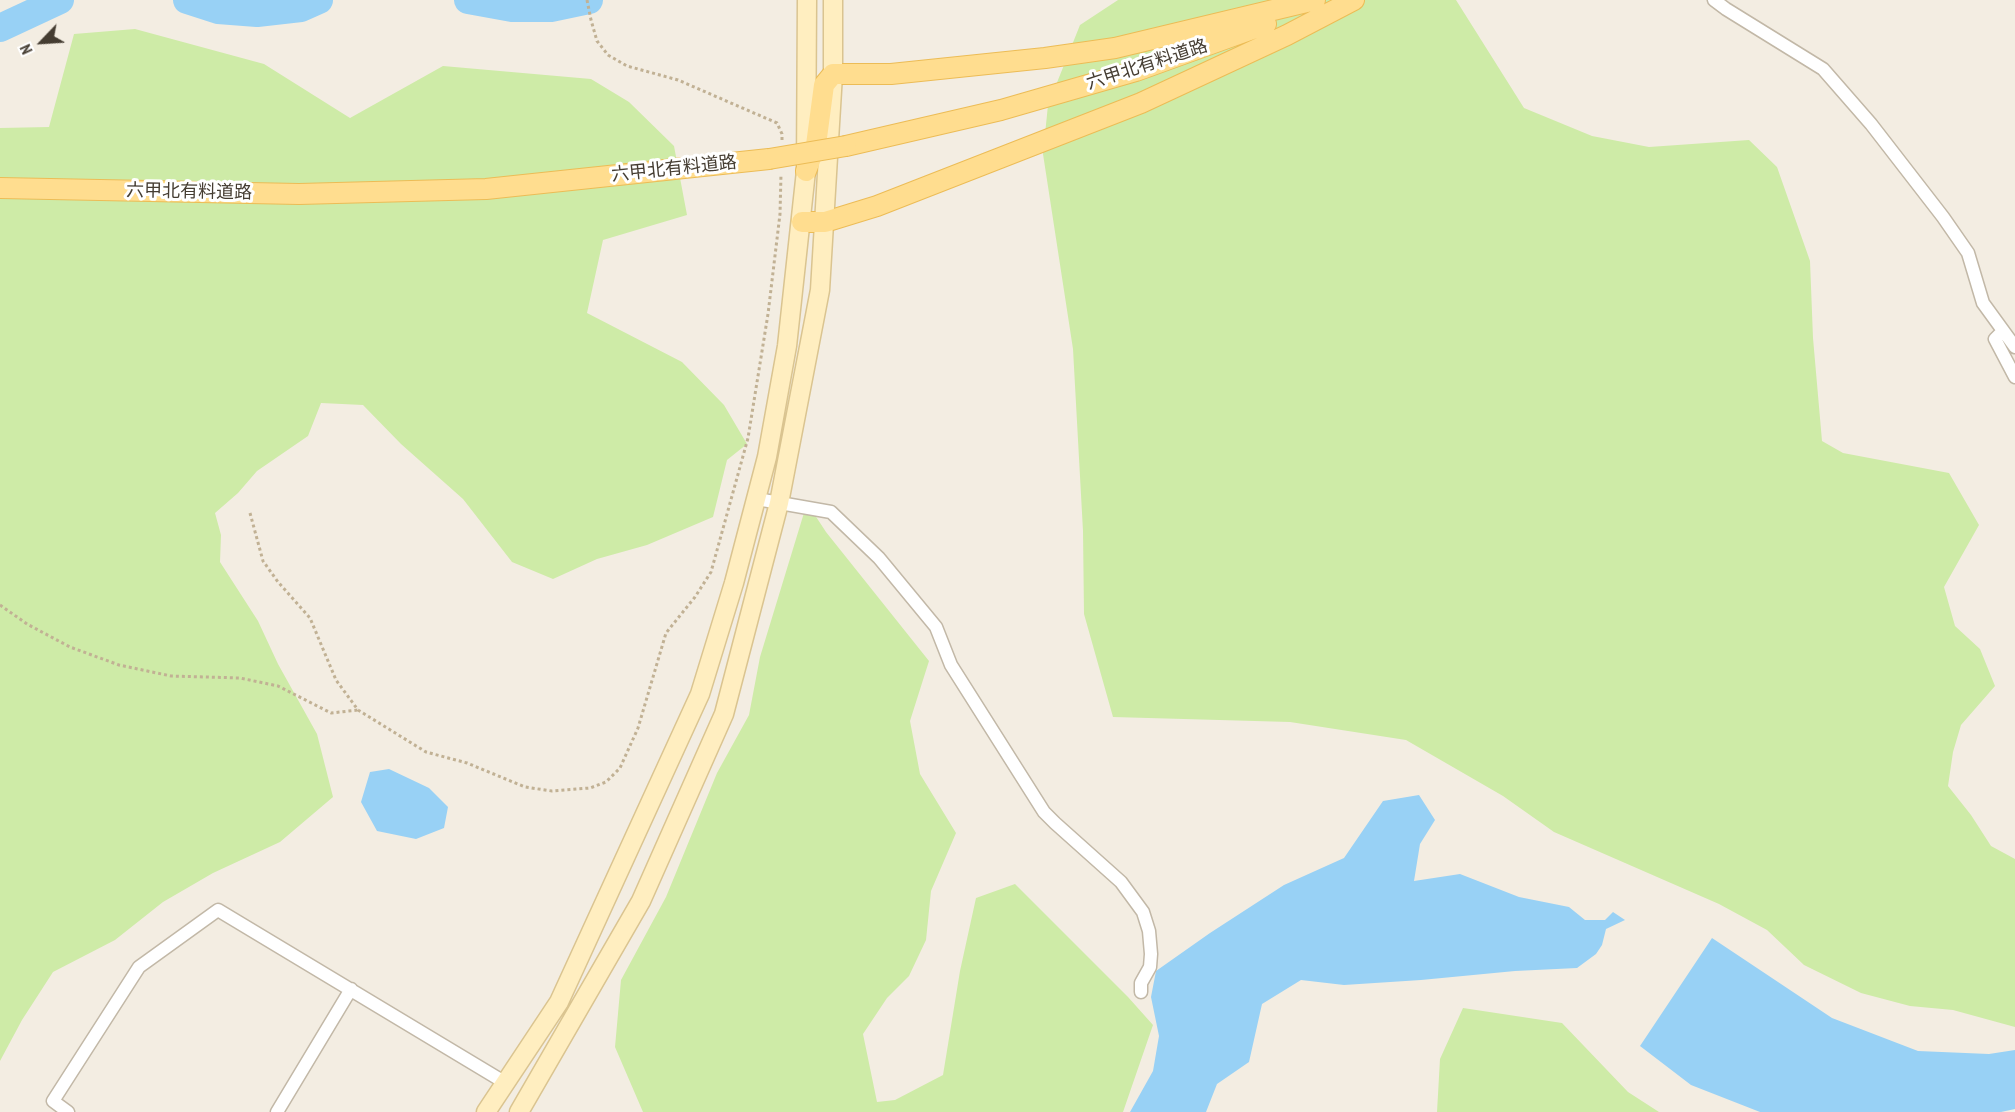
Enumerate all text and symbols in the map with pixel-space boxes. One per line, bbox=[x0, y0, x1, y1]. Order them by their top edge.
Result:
north arrow bbox=[12, 12, 72, 72]
street label: 六甲北有料道路 bbox=[1084, 35, 1210, 95]
text: N bbox=[15, 41, 37, 58]
street label: 六甲北有料道路 bbox=[610, 152, 738, 186]
street label: 六甲北有料道路 bbox=[126, 180, 252, 204]

